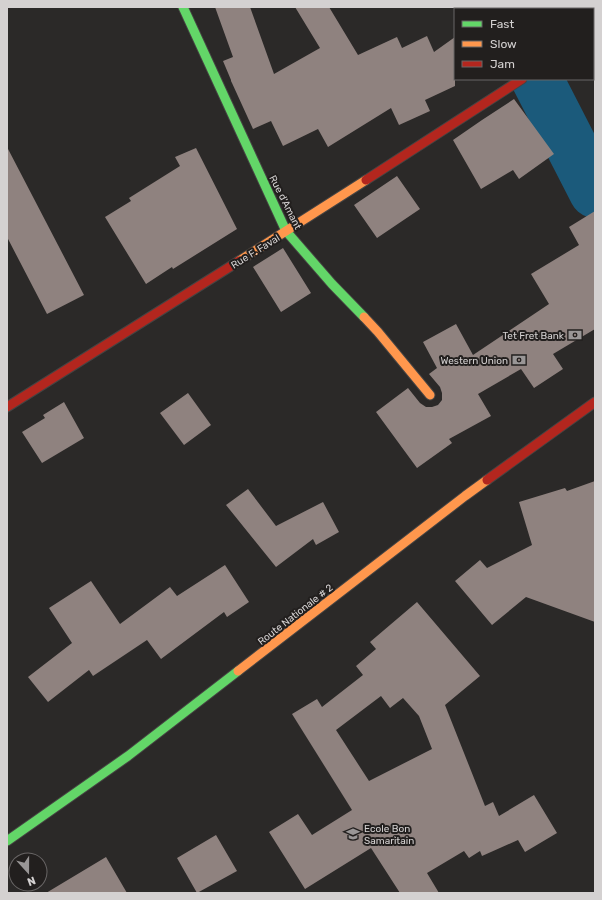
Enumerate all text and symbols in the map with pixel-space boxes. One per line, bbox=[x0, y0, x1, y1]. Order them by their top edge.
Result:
legend bbox=[454, 8, 594, 80]
text: Fast bbox=[490, 17, 514, 31]
text: Slow bbox=[490, 37, 517, 51]
text: Jam bbox=[490, 57, 515, 71]
street label: Rue d'Amant bbox=[266, 173, 304, 232]
street label: Rue F. Faval bbox=[229, 232, 282, 272]
bank icon: Tet Fret Bank bbox=[567, 327, 583, 343]
place label: Tet Fret Bank bbox=[502, 330, 565, 342]
bank icon: Western Union bbox=[511, 352, 527, 368]
place label: Western Union bbox=[440, 355, 508, 367]
street label: Route Nationale # 2 bbox=[256, 582, 336, 648]
place label: Ecole Bon Samaritain bbox=[364, 823, 414, 847]
school or university icon: Ecole Bon Samaritain bbox=[345, 826, 361, 842]
north arrow bbox=[8, 852, 48, 892]
text: N bbox=[25, 873, 37, 888]

